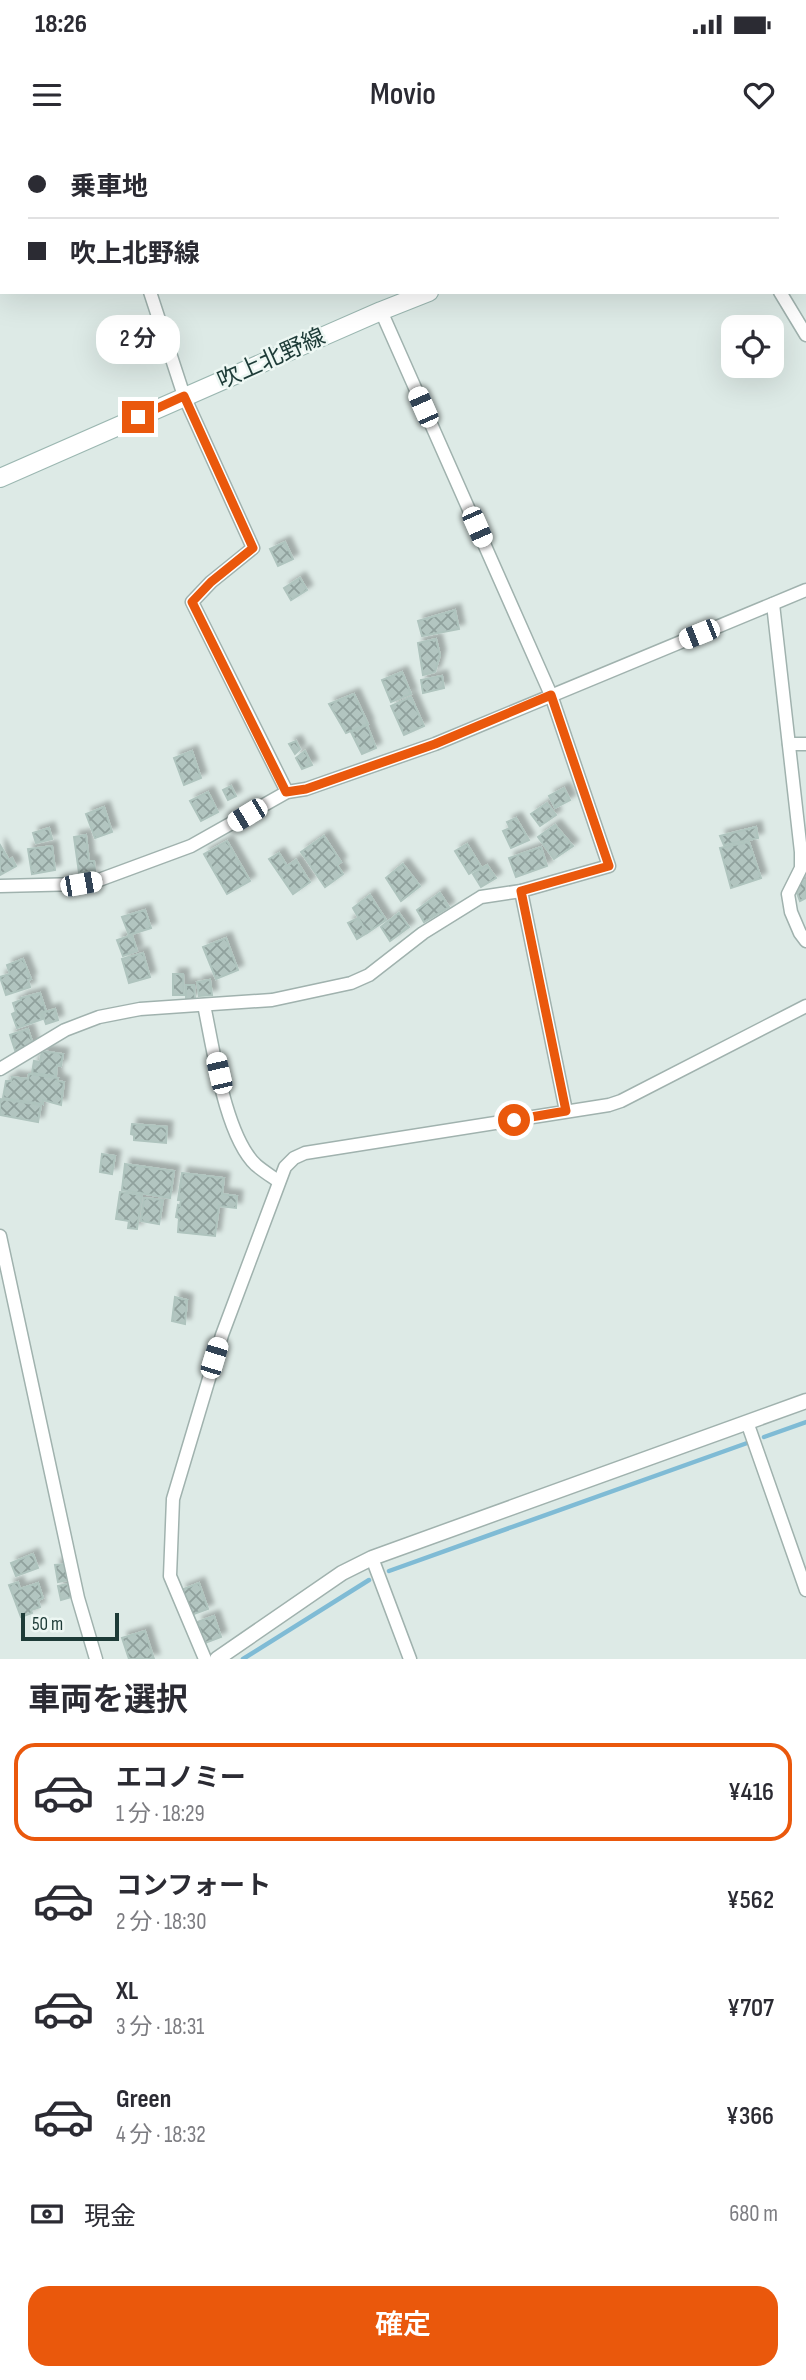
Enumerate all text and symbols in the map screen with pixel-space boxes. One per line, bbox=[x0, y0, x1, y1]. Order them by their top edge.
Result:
text: 18:26 bbox=[35, 9, 87, 40]
text: Movio bbox=[370, 75, 436, 114]
icon: menu bbox=[28, 76, 66, 114]
icon: heart bbox=[740, 76, 778, 114]
text: 乗車地 bbox=[70, 172, 148, 203]
text: 吹上北野線 bbox=[70, 239, 200, 270]
map controls bbox=[721, 315, 784, 378]
button: locate bbox=[721, 315, 784, 378]
callout: 2 分 bbox=[96, 316, 180, 364]
street label: 吹上北野線 bbox=[213, 323, 330, 395]
text: 2 分 bbox=[120, 325, 156, 353]
car bbox=[405, 384, 442, 430]
route end bbox=[122, 401, 154, 433]
car bbox=[459, 504, 496, 550]
car bbox=[676, 616, 723, 652]
car bbox=[224, 795, 271, 835]
car bbox=[59, 870, 104, 898]
car bbox=[205, 1050, 234, 1096]
route start bbox=[498, 1104, 530, 1136]
car bbox=[198, 1335, 231, 1381]
scale bar bbox=[21, 1610, 119, 1642]
text: 50 m bbox=[32, 1613, 63, 1636]
text: 車両を選択 bbox=[28, 1681, 188, 1720]
icon: car bbox=[32, 1761, 95, 1824]
text: エコノミー bbox=[116, 1763, 246, 1794]
text: ¥416 bbox=[728, 1777, 774, 1808]
text: 1 分 · 18:29 bbox=[116, 1800, 205, 1828]
icon: car bbox=[32, 1869, 95, 1932]
text: コンフォート bbox=[116, 1871, 271, 1902]
text: ¥562 bbox=[727, 1885, 774, 1916]
text: 2 分 · 18:30 bbox=[116, 1908, 206, 1936]
text: XL bbox=[116, 1976, 138, 2007]
icon: car bbox=[32, 1977, 95, 2040]
text: ¥707 bbox=[727, 1993, 774, 2024]
text: 3 分 · 18:31 bbox=[116, 2013, 204, 2041]
text: Green bbox=[116, 2084, 171, 2115]
icon: car bbox=[32, 2085, 95, 2148]
text: ¥366 bbox=[726, 2101, 774, 2132]
text: 4 分 · 18:32 bbox=[116, 2121, 206, 2149]
icon: cash bbox=[28, 2195, 66, 2233]
text: 680 m bbox=[729, 2200, 778, 2228]
text: 現金 bbox=[84, 2202, 136, 2233]
button: 確定 bbox=[28, 2286, 778, 2366]

